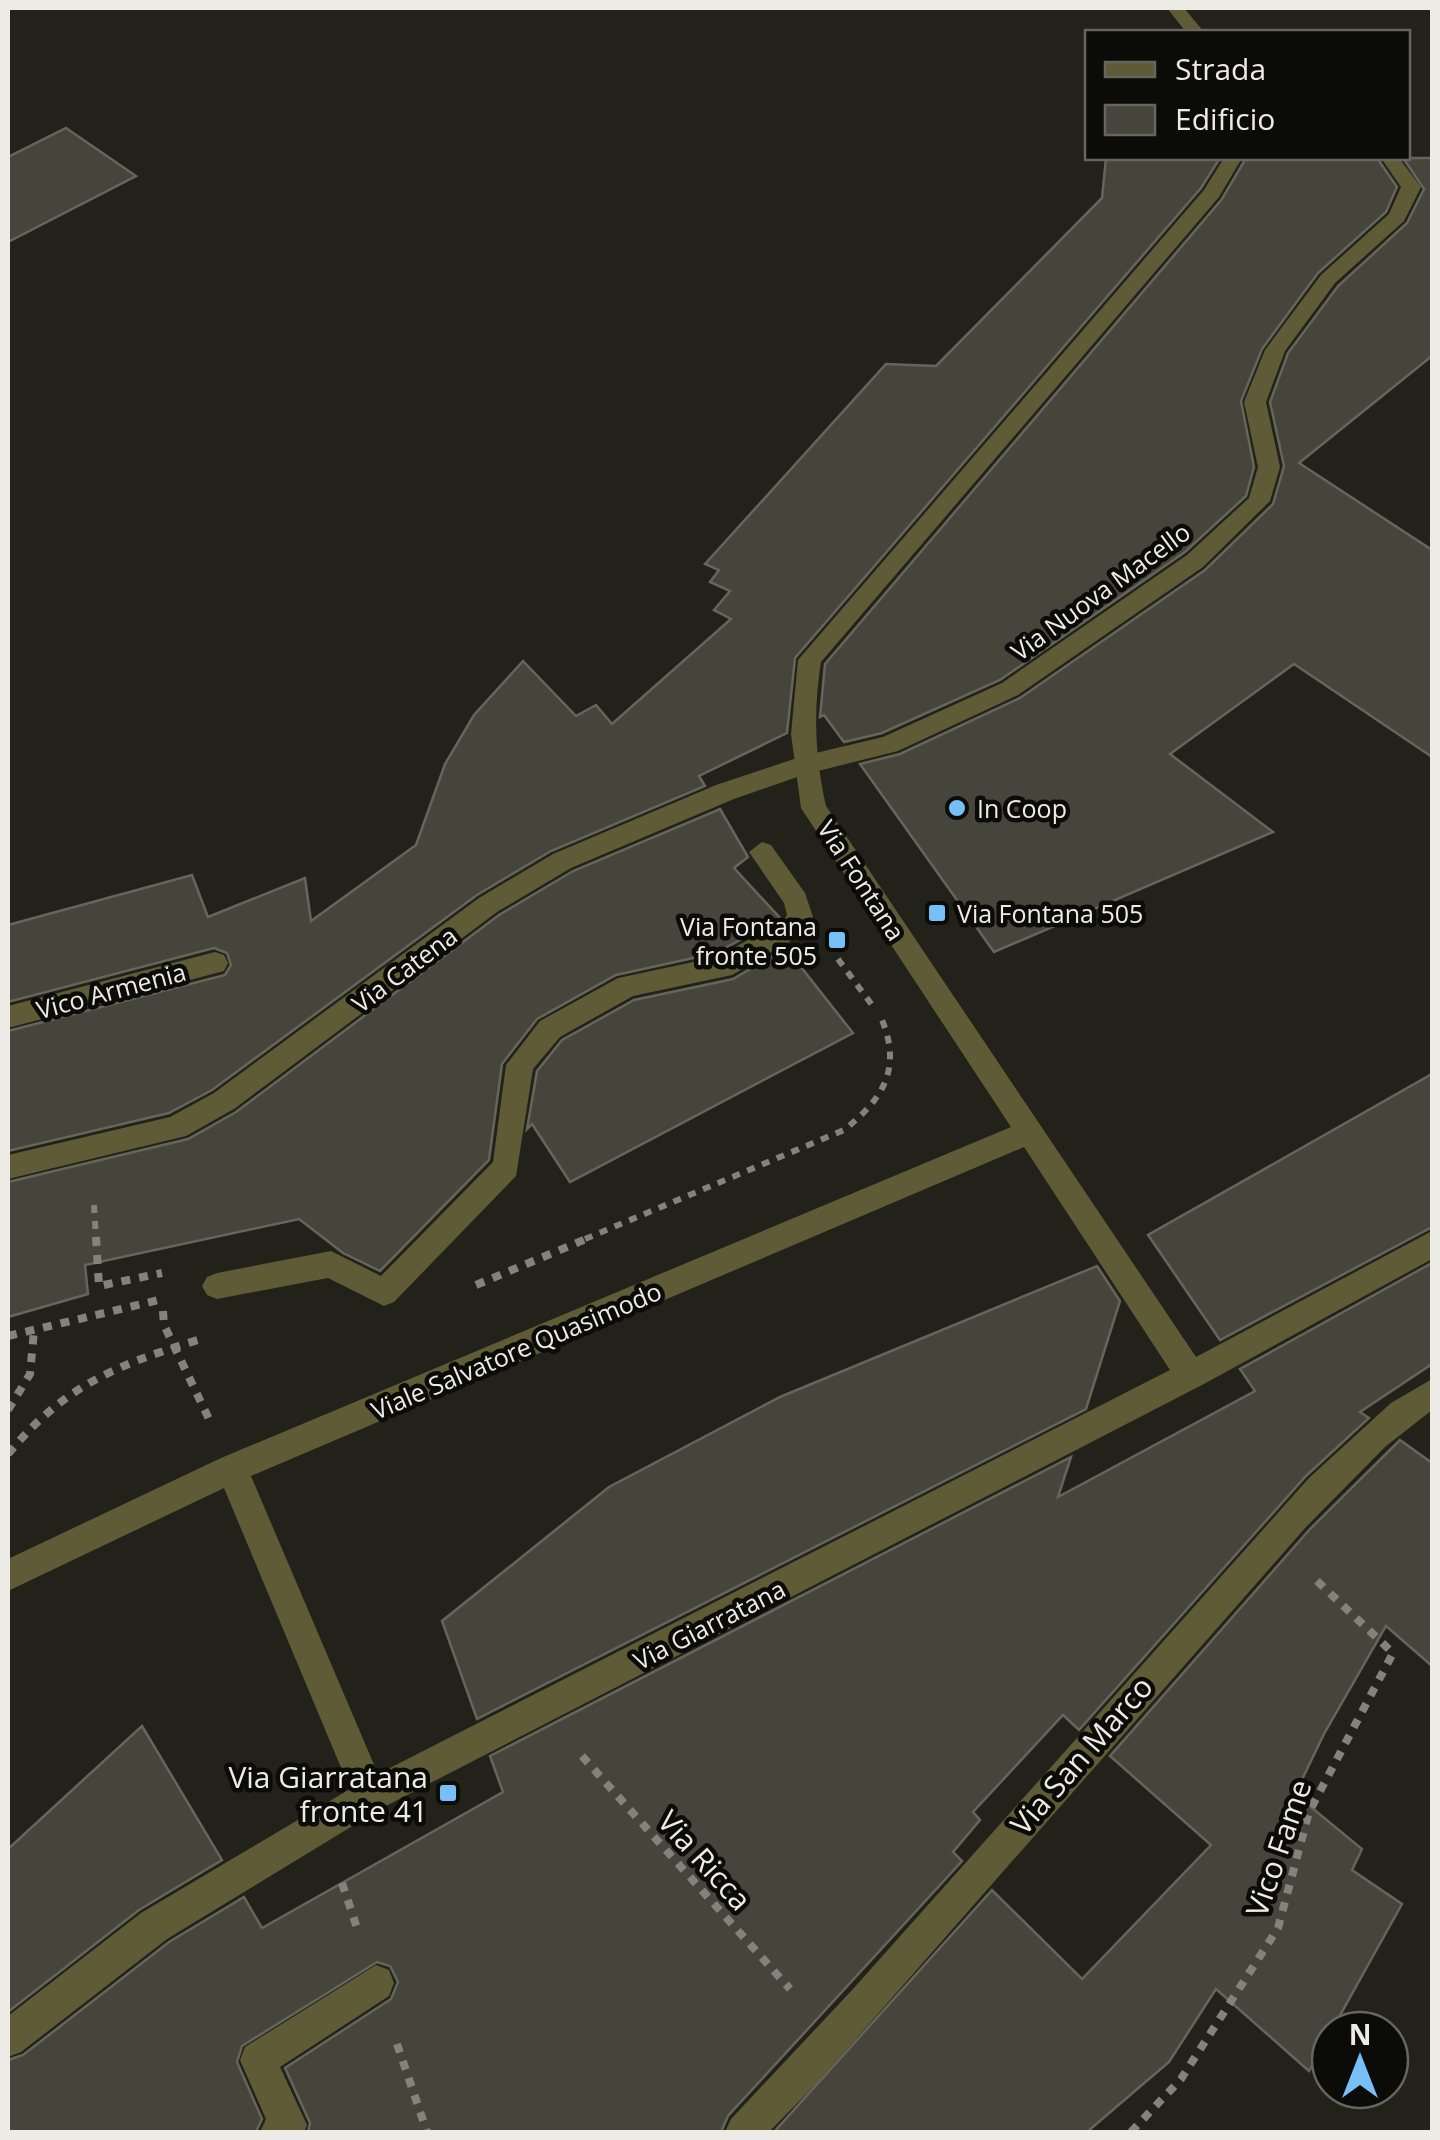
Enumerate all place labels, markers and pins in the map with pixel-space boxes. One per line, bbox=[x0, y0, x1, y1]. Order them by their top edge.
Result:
place label: In Coop bbox=[977, 791, 1067, 825]
marker: In Coop bbox=[946, 797, 968, 819]
place label: Via Fontana 505 bbox=[957, 896, 1143, 930]
marker: Via Fontana 505 bbox=[926, 902, 948, 924]
place label: Via Fontana fronte 505 bbox=[680, 909, 817, 972]
marker: Via Fontana fronte 505 bbox=[826, 929, 848, 951]
place label: Via Giarratana fronte 41 bbox=[228, 1756, 428, 1831]
marker: Via Giarratana fronte 41 bbox=[437, 1782, 459, 1804]

